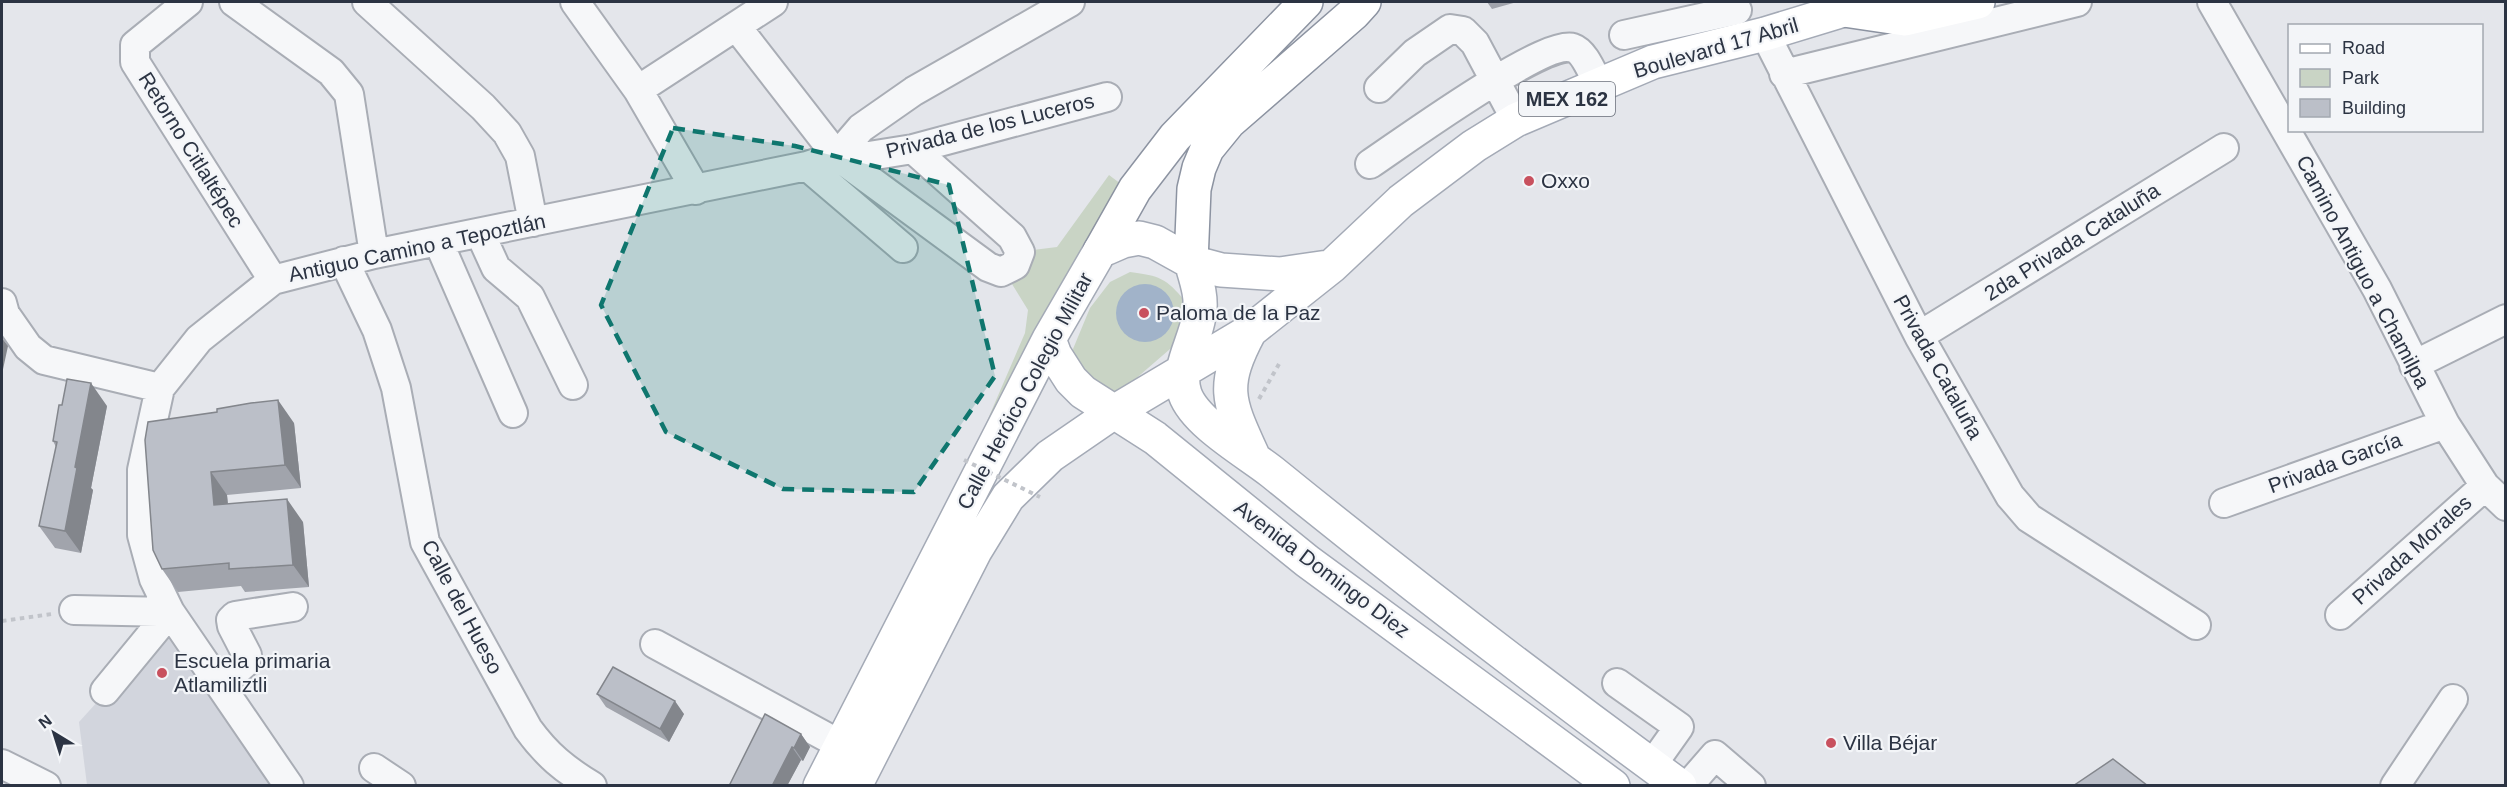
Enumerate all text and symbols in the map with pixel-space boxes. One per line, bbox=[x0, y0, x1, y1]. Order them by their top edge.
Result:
street label: Boulevard 17 Abril bbox=[1631, 13, 1801, 82]
legend bbox=[2288, 24, 2483, 132]
text: Road bbox=[2342, 38, 2385, 58]
street label: Retorno Citlaltépec bbox=[134, 68, 248, 232]
text: Park bbox=[2342, 68, 2380, 88]
road number: MEX 162 bbox=[1519, 82, 1615, 116]
street label: Privada de los Luceros bbox=[883, 89, 1096, 163]
text: Building bbox=[2342, 98, 2406, 118]
street label: Camino Antiguo a Chamilpa bbox=[2292, 151, 2435, 392]
place label: Oxxo bbox=[1541, 169, 1590, 192]
marker: Oxxo bbox=[1522, 174, 1536, 188]
street label: 2da Privada Cataluña bbox=[1980, 178, 2164, 305]
street label: Antiguo Camino a Tepoztlán bbox=[286, 209, 548, 286]
street label: Calle Heróico Colegio Militar bbox=[952, 268, 1097, 513]
street label: Privada Cataluña bbox=[1889, 291, 1988, 443]
place label: Paloma de la Paz bbox=[1156, 301, 1321, 324]
marker: Paloma de la Paz bbox=[1137, 306, 1151, 320]
street label: Privada García bbox=[2265, 428, 2405, 497]
street label: Privada Morales bbox=[2348, 490, 2476, 609]
street label: Avenida Domingo Diez bbox=[1230, 495, 1414, 642]
street label: Calle del Hueso bbox=[417, 536, 507, 678]
place label: Escuela primaria Atlamiliztli bbox=[174, 649, 331, 696]
marker: Escuela primaria Atlamiliztli bbox=[155, 666, 169, 680]
north arrow bbox=[24, 703, 84, 763]
text: N bbox=[35, 711, 55, 732]
place label: Villa Béjar bbox=[1843, 731, 1937, 754]
marker: Villa Béjar bbox=[1824, 736, 1838, 750]

